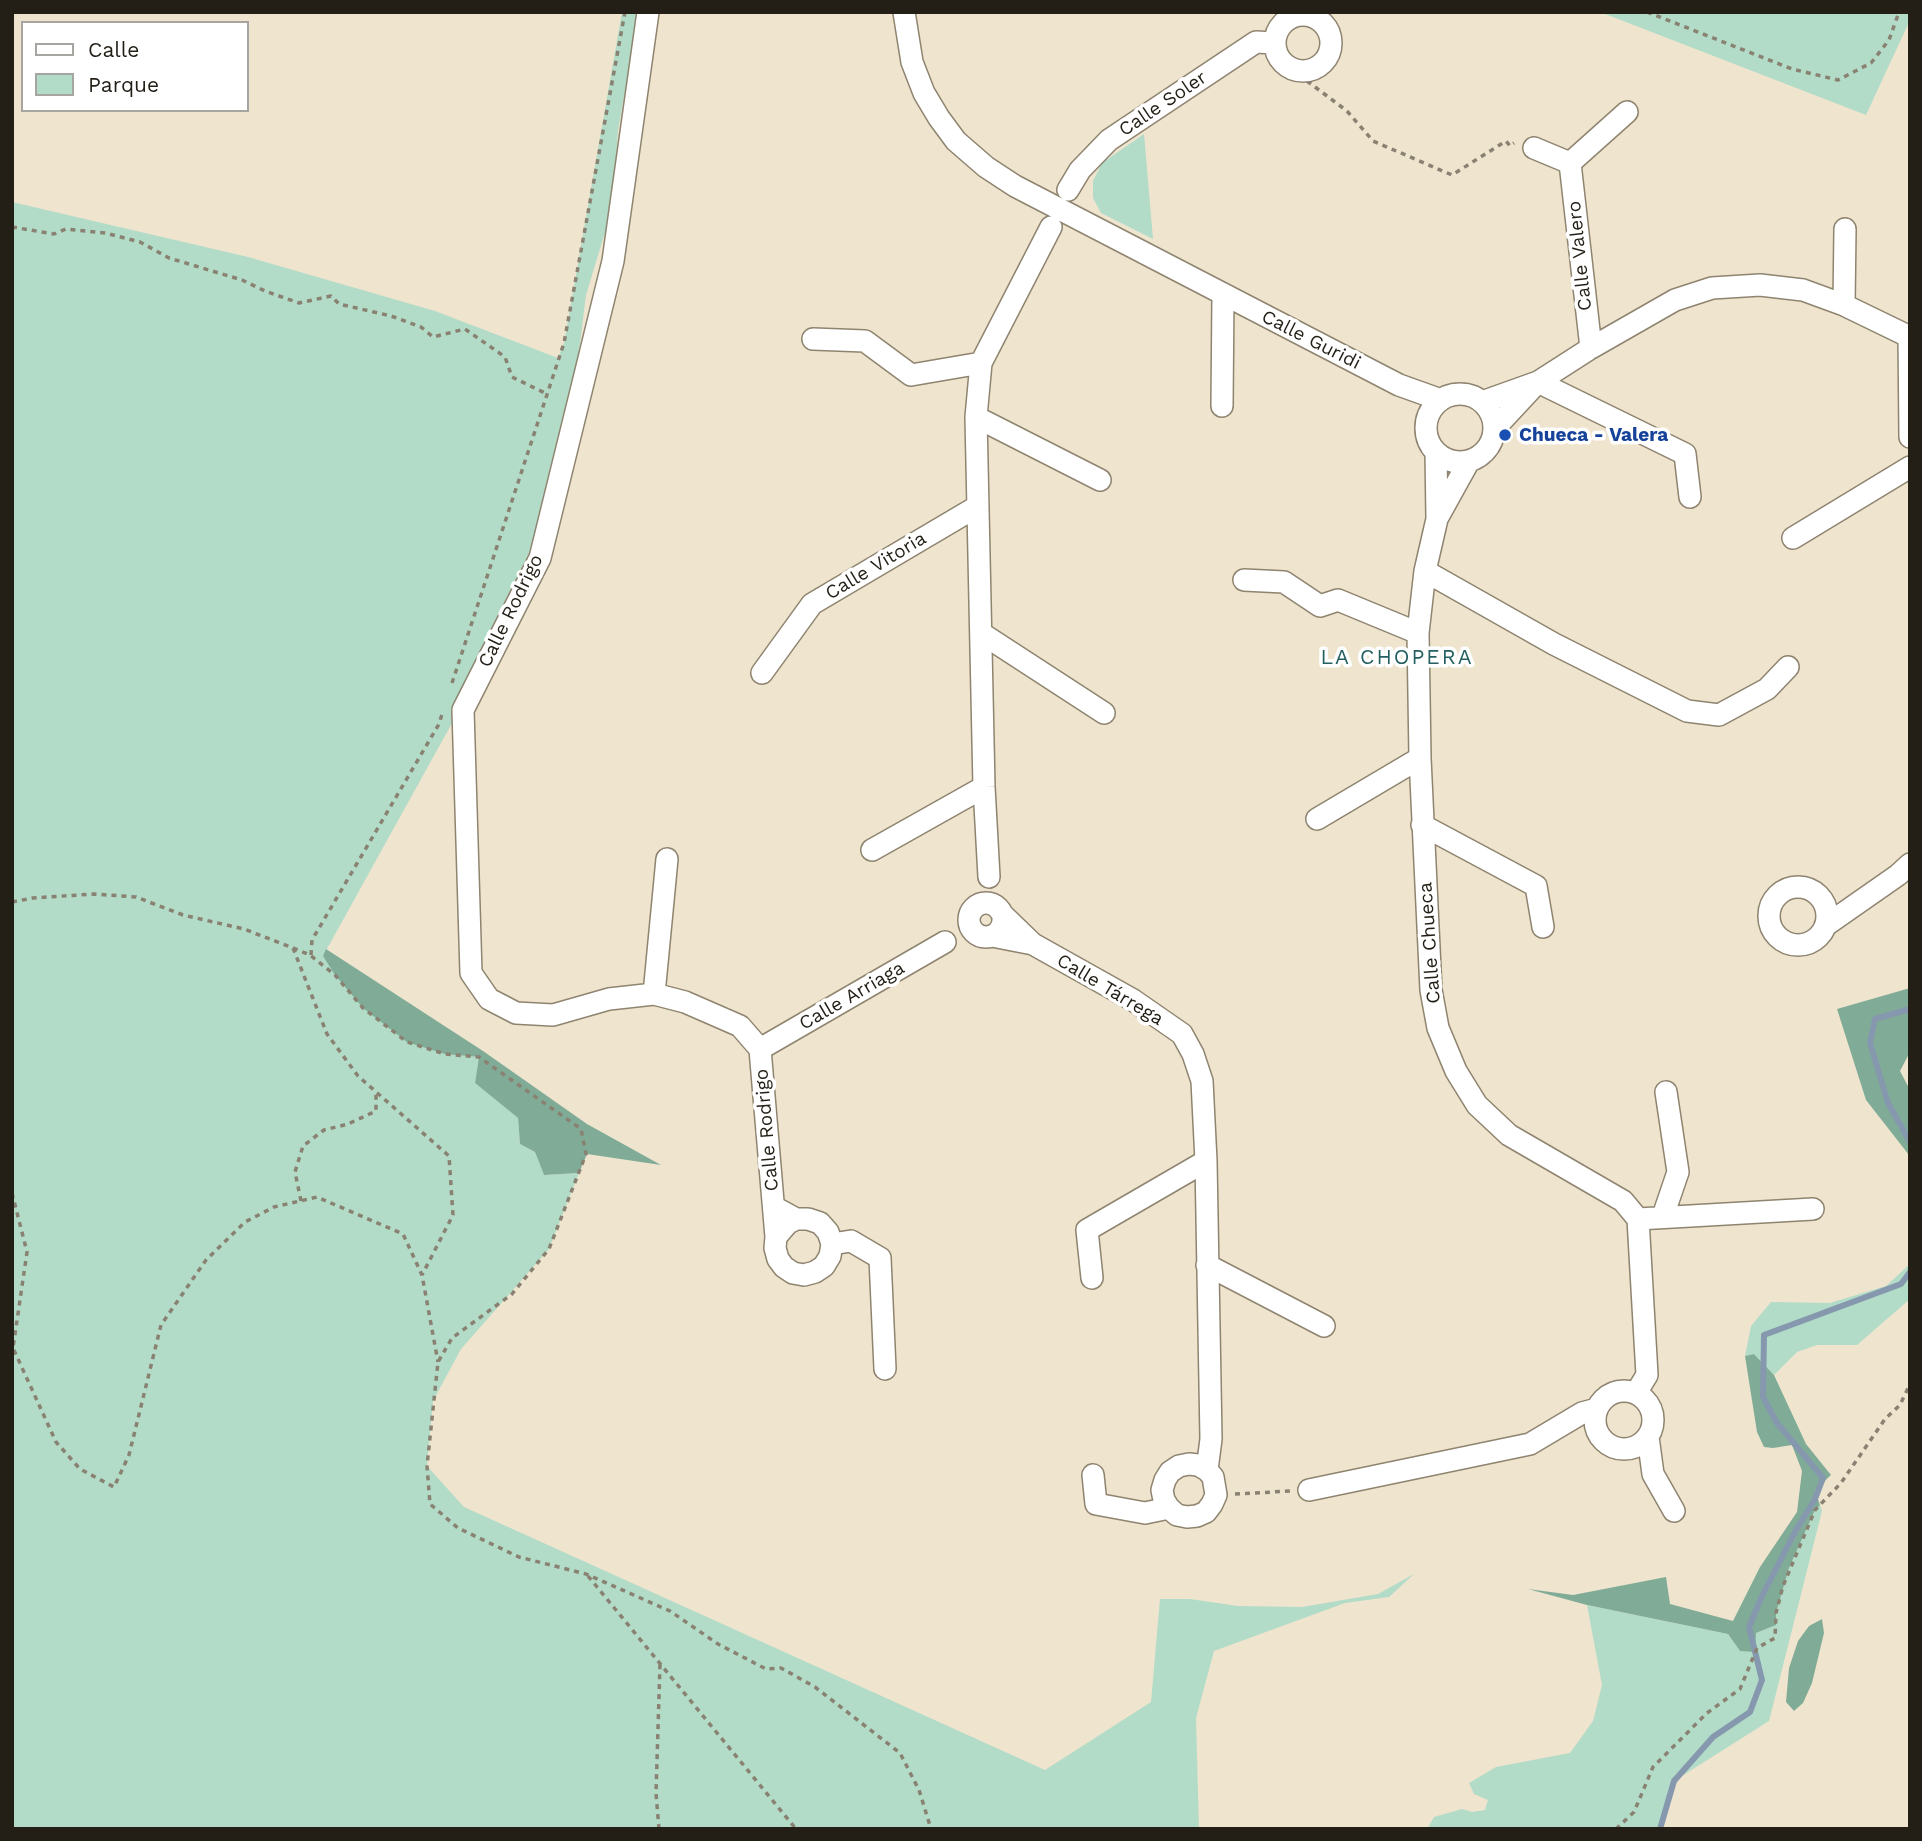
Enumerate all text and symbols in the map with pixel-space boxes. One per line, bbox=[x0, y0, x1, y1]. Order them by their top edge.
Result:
legend bbox=[21, 21, 248, 112]
text: Calle bbox=[88, 37, 139, 62]
street label: Calle Soler bbox=[1115, 66, 1211, 142]
text: Parque bbox=[88, 72, 159, 97]
street label: Calle Valero bbox=[1563, 200, 1597, 312]
street label: Calle Guridi bbox=[1258, 305, 1364, 375]
place label: Chueca - Valera bbox=[1519, 424, 1668, 446]
marker: Chueca - Valera bbox=[1497, 427, 1513, 443]
street label: Calle Vitoria bbox=[822, 527, 930, 605]
street label: Calle Rodrigo bbox=[474, 551, 548, 671]
district label: LA CHOPERA bbox=[1322, 645, 1472, 671]
street label: Calle Chueca bbox=[1414, 881, 1446, 1005]
street label: Calle Tárrega bbox=[1053, 949, 1167, 1031]
street label: Calle Arriaga bbox=[795, 957, 909, 1035]
street label: Calle Rodrigo bbox=[750, 1068, 784, 1192]

